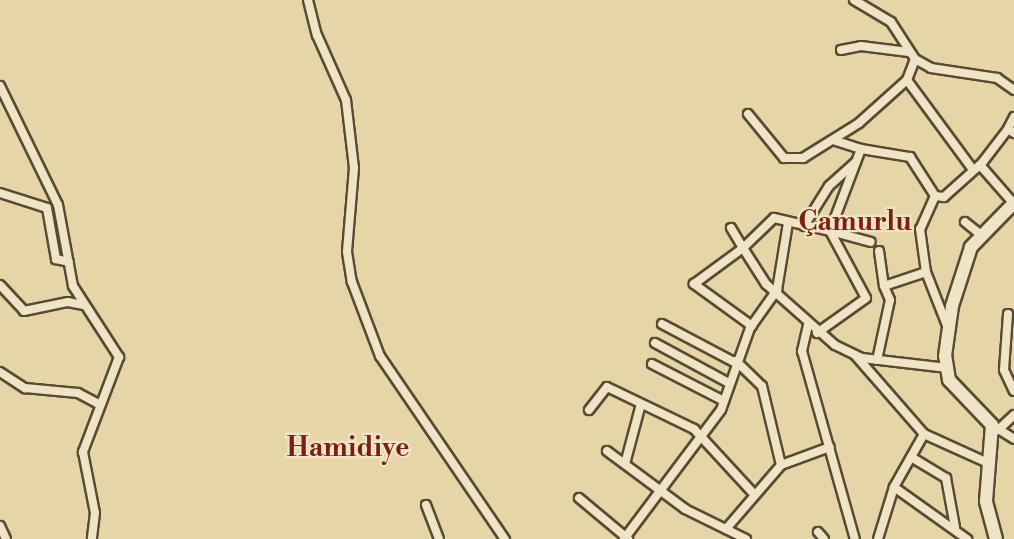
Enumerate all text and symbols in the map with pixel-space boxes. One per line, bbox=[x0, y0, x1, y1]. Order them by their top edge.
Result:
district label: Çamurlu bbox=[798, 207, 912, 239]
district label: Hamidiye bbox=[286, 433, 410, 465]

